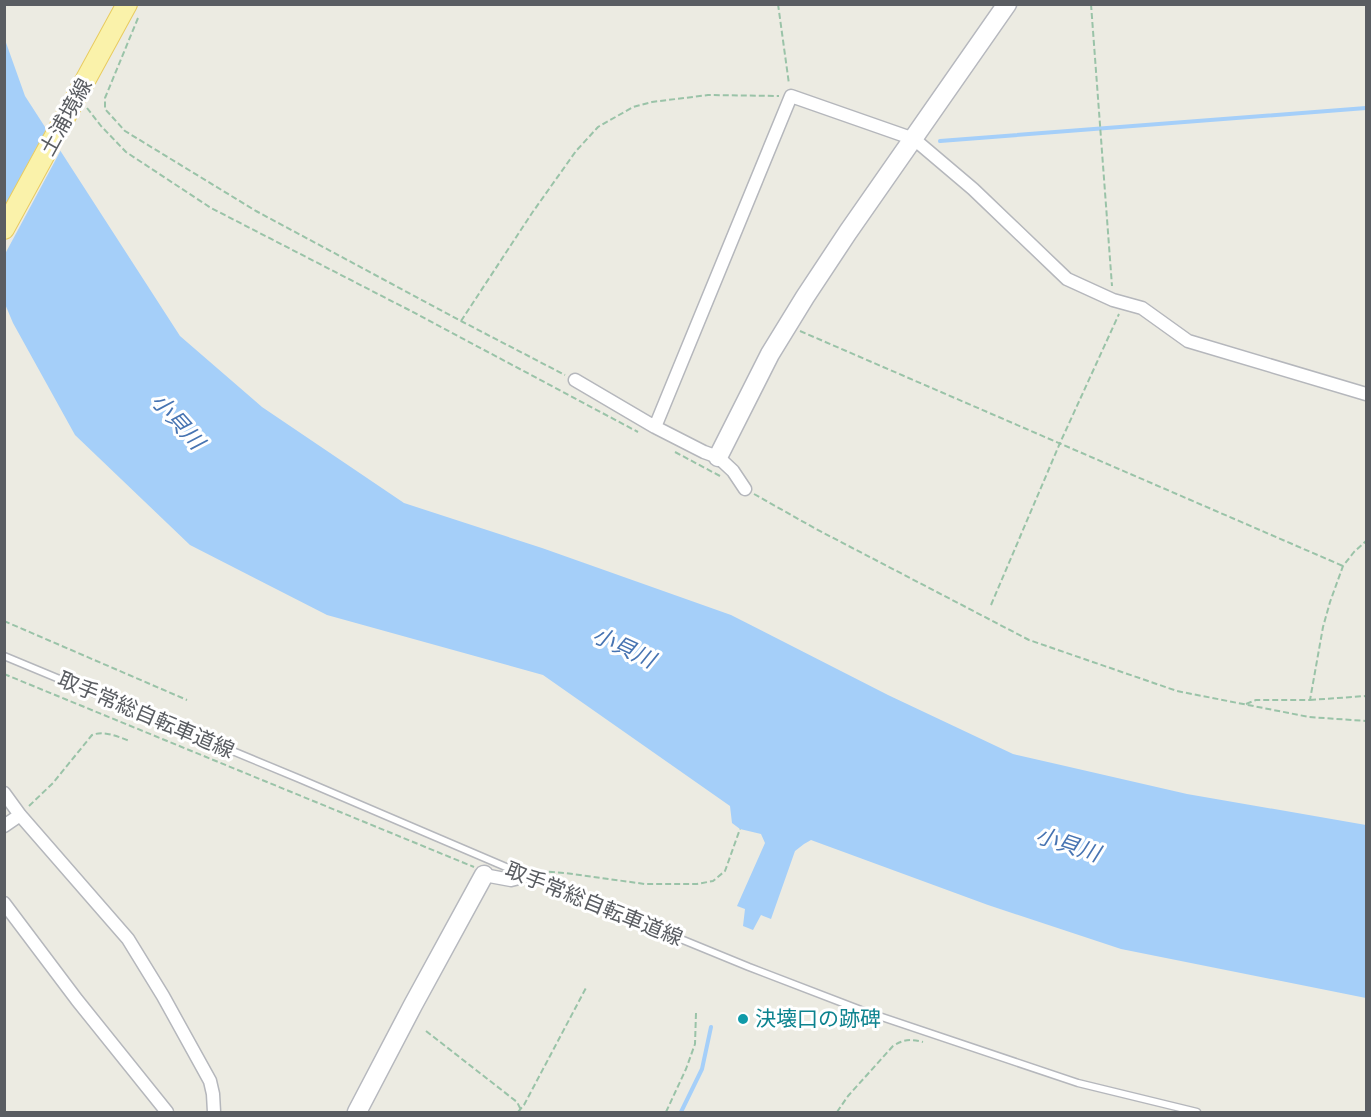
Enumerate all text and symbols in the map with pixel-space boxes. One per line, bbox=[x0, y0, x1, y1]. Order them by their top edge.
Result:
street label: 土浦境線 bbox=[34, 74, 96, 159]
water label: 小貝川 bbox=[146, 388, 211, 456]
water label: 小貝川 bbox=[589, 621, 661, 674]
street label: 取手常総自転車道線 bbox=[55, 666, 238, 762]
water label: 小貝川 bbox=[1033, 821, 1105, 867]
street label: 取手常総自転車道線 bbox=[502, 857, 686, 950]
place label: 決壊口の跡碑 bbox=[755, 1006, 881, 1030]
marker: 決壊口の跡碑 bbox=[736, 1012, 750, 1026]

